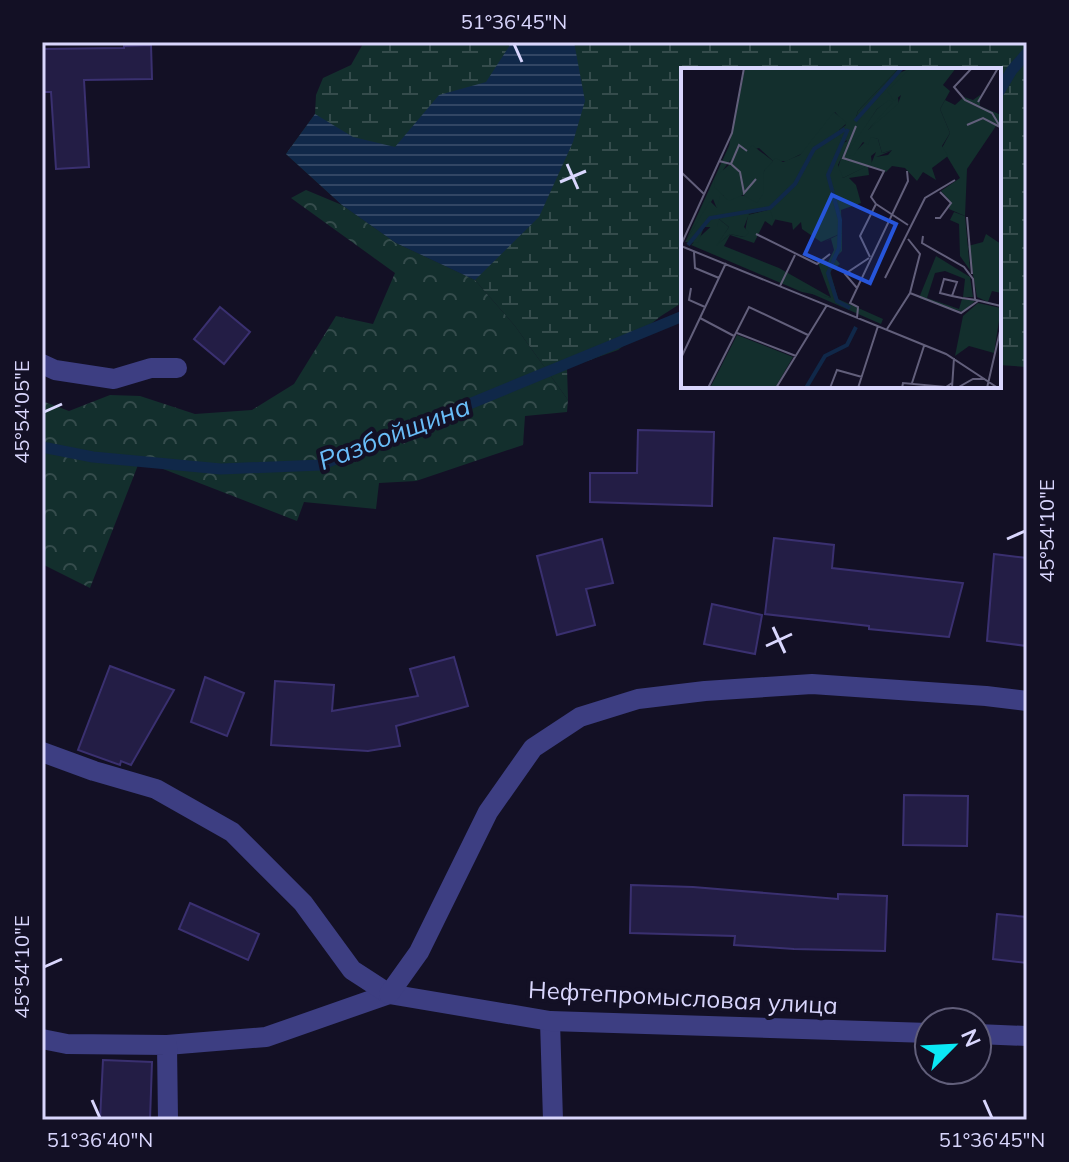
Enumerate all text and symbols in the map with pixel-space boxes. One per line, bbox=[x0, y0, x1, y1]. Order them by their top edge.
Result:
text: 51°36'45"N bbox=[461, 9, 567, 34]
inset map bbox=[681, 68, 1001, 388]
text: 45°54'05"E bbox=[9, 360, 34, 464]
water label: Разбойщина bbox=[313, 389, 475, 477]
text: 45°54'10"E bbox=[1034, 479, 1059, 583]
text: 45°54'10"E bbox=[9, 915, 34, 1019]
street label: Нефтепромысловая улица bbox=[527, 974, 839, 1020]
north arrow bbox=[913, 1006, 993, 1086]
text: N bbox=[955, 1025, 987, 1051]
text: 51°36'40"N bbox=[47, 1127, 153, 1152]
text: 51°36'45"N bbox=[939, 1127, 1045, 1152]

